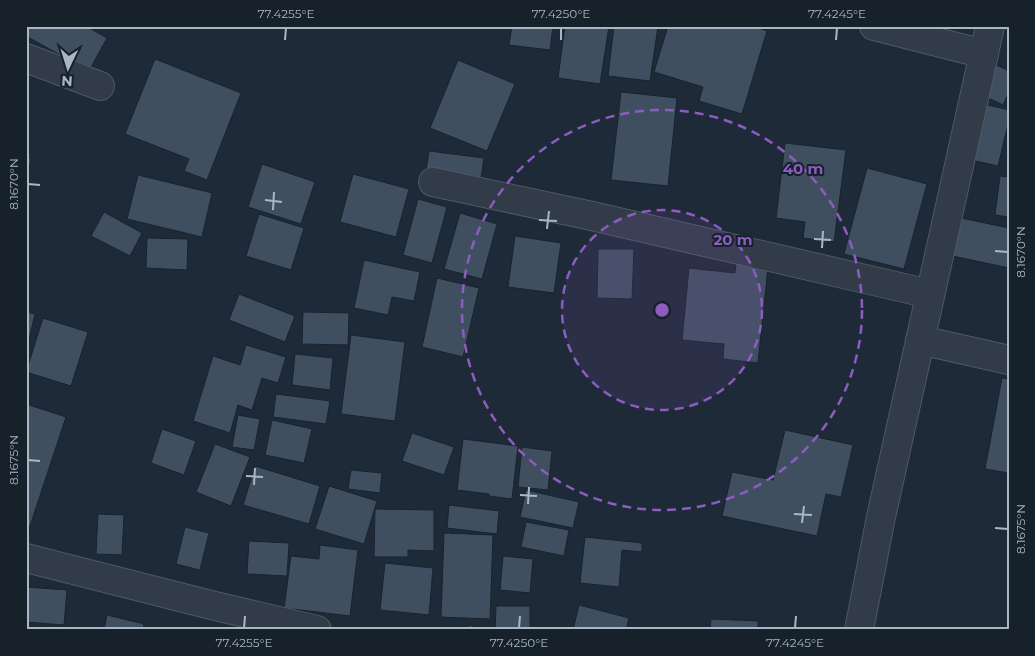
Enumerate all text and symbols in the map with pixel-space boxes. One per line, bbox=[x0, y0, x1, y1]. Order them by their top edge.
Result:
text: 77.4255°E bbox=[257, 6, 315, 21]
text: 77.4250°E bbox=[532, 6, 590, 21]
text: 77.4245°E bbox=[808, 6, 866, 21]
north arrow bbox=[42, 42, 92, 92]
text: N bbox=[61, 72, 73, 90]
text: 8.1670°N bbox=[6, 158, 21, 210]
text: 40 m bbox=[783, 159, 823, 178]
text: 8.1670°N bbox=[1013, 226, 1028, 278]
text: 20 m bbox=[713, 230, 753, 249]
centre of rings bbox=[653, 301, 671, 319]
text: 8.1675°N bbox=[6, 435, 21, 485]
text: 8.1675°N bbox=[1013, 504, 1028, 554]
text: 77.4255°E bbox=[215, 635, 273, 650]
text: 77.4250°E bbox=[490, 635, 548, 650]
text: 77.4245°E bbox=[766, 635, 824, 650]

